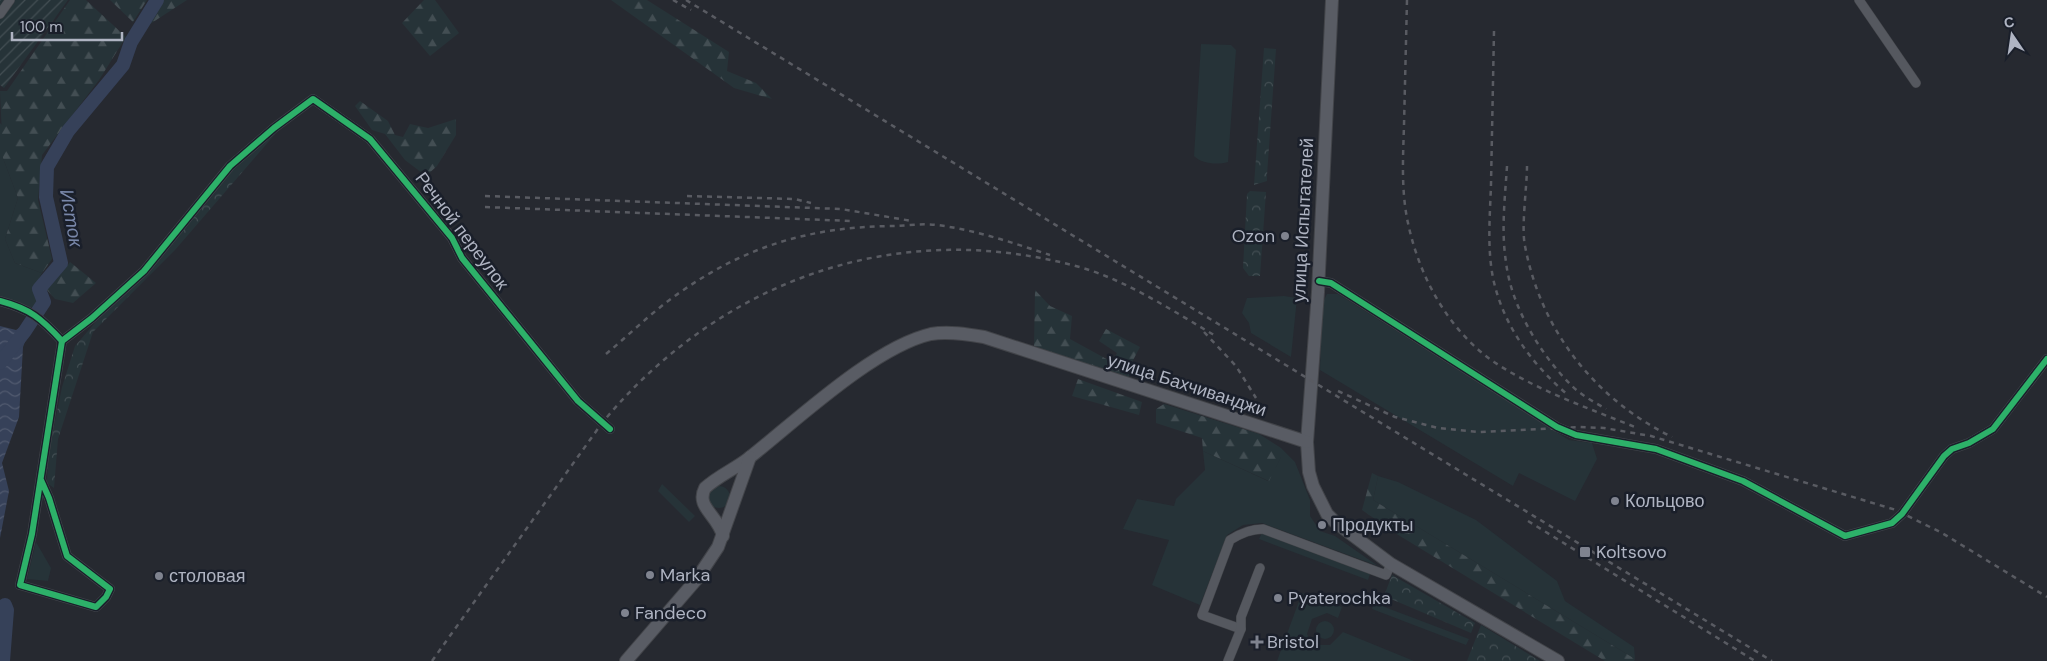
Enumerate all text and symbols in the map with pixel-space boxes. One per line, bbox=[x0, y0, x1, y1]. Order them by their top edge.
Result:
scale bar bbox=[12, 10, 122, 42]
north arrow bbox=[1987, 10, 2037, 60]
text: С bbox=[2002, 12, 2016, 32]
text: 100 m bbox=[20, 17, 63, 37]
street label: улица Испытателей bbox=[1287, 137, 1319, 303]
street label: Речной переулок bbox=[410, 167, 514, 295]
water label: Исток bbox=[54, 187, 89, 250]
place label: Ozon bbox=[1232, 224, 1275, 248]
marker: Ozon bbox=[1279, 230, 1291, 242]
street label: улица Бахчиванджи bbox=[1104, 348, 1270, 422]
place label: Кольцово bbox=[1625, 489, 1704, 513]
marker: Кольцово bbox=[1609, 495, 1621, 507]
place label: Продукты bbox=[1332, 513, 1413, 537]
marker: Продукты bbox=[1316, 519, 1328, 531]
place label: Koltsovo bbox=[1596, 540, 1667, 564]
marker: Koltsovo bbox=[1578, 545, 1592, 559]
place label: Marka bbox=[660, 563, 710, 587]
place label: столовая bbox=[169, 564, 246, 588]
marker: Marka bbox=[644, 569, 656, 581]
marker: столовая bbox=[153, 570, 165, 582]
place label: Pyaterochka bbox=[1288, 586, 1391, 610]
marker: Pyaterochka bbox=[1272, 592, 1284, 604]
place label: Fandeco bbox=[635, 601, 707, 625]
marker: Fandeco bbox=[619, 607, 631, 619]
place label: Bristol bbox=[1267, 630, 1319, 654]
marker: Bristol bbox=[1251, 636, 1263, 648]

